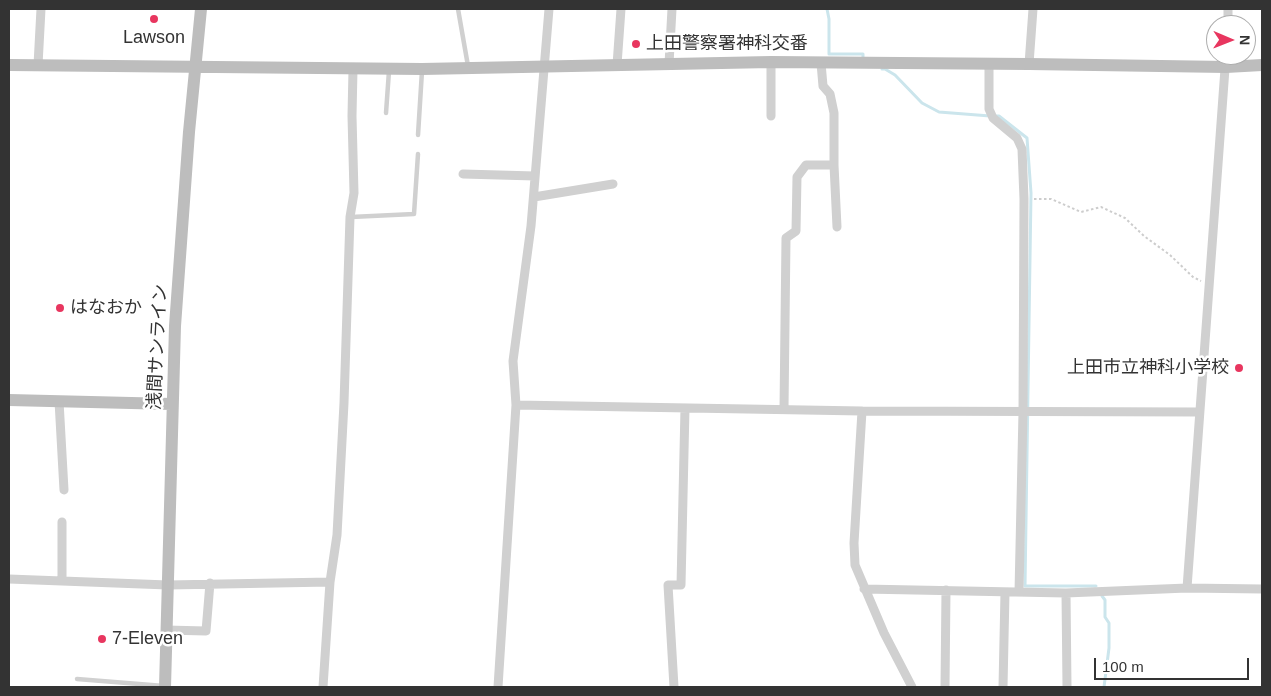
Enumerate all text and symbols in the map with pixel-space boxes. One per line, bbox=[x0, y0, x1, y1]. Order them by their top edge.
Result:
marker: Lawson bbox=[148, 13, 160, 25]
north arrow bbox=[1206, 15, 1256, 65]
place label: Lawson bbox=[123, 27, 185, 49]
place label: 上田警察署神科交番 bbox=[646, 33, 808, 55]
text: N bbox=[1237, 35, 1253, 45]
marker: 上田警察署神科交番 bbox=[630, 38, 642, 50]
street label: 浅間サンライン bbox=[144, 284, 172, 410]
place label: はなおか bbox=[70, 297, 142, 319]
marker: はなおか bbox=[54, 302, 66, 314]
place label: 上田市立神科小学校 bbox=[1067, 357, 1229, 379]
marker: 上田市立神科小学校 bbox=[1233, 362, 1245, 374]
place label: 7-Eleven bbox=[112, 628, 183, 650]
marker: 7-Eleven bbox=[96, 633, 108, 645]
scale bar bbox=[1096, 648, 1251, 680]
text: 100 m bbox=[1102, 658, 1144, 675]

